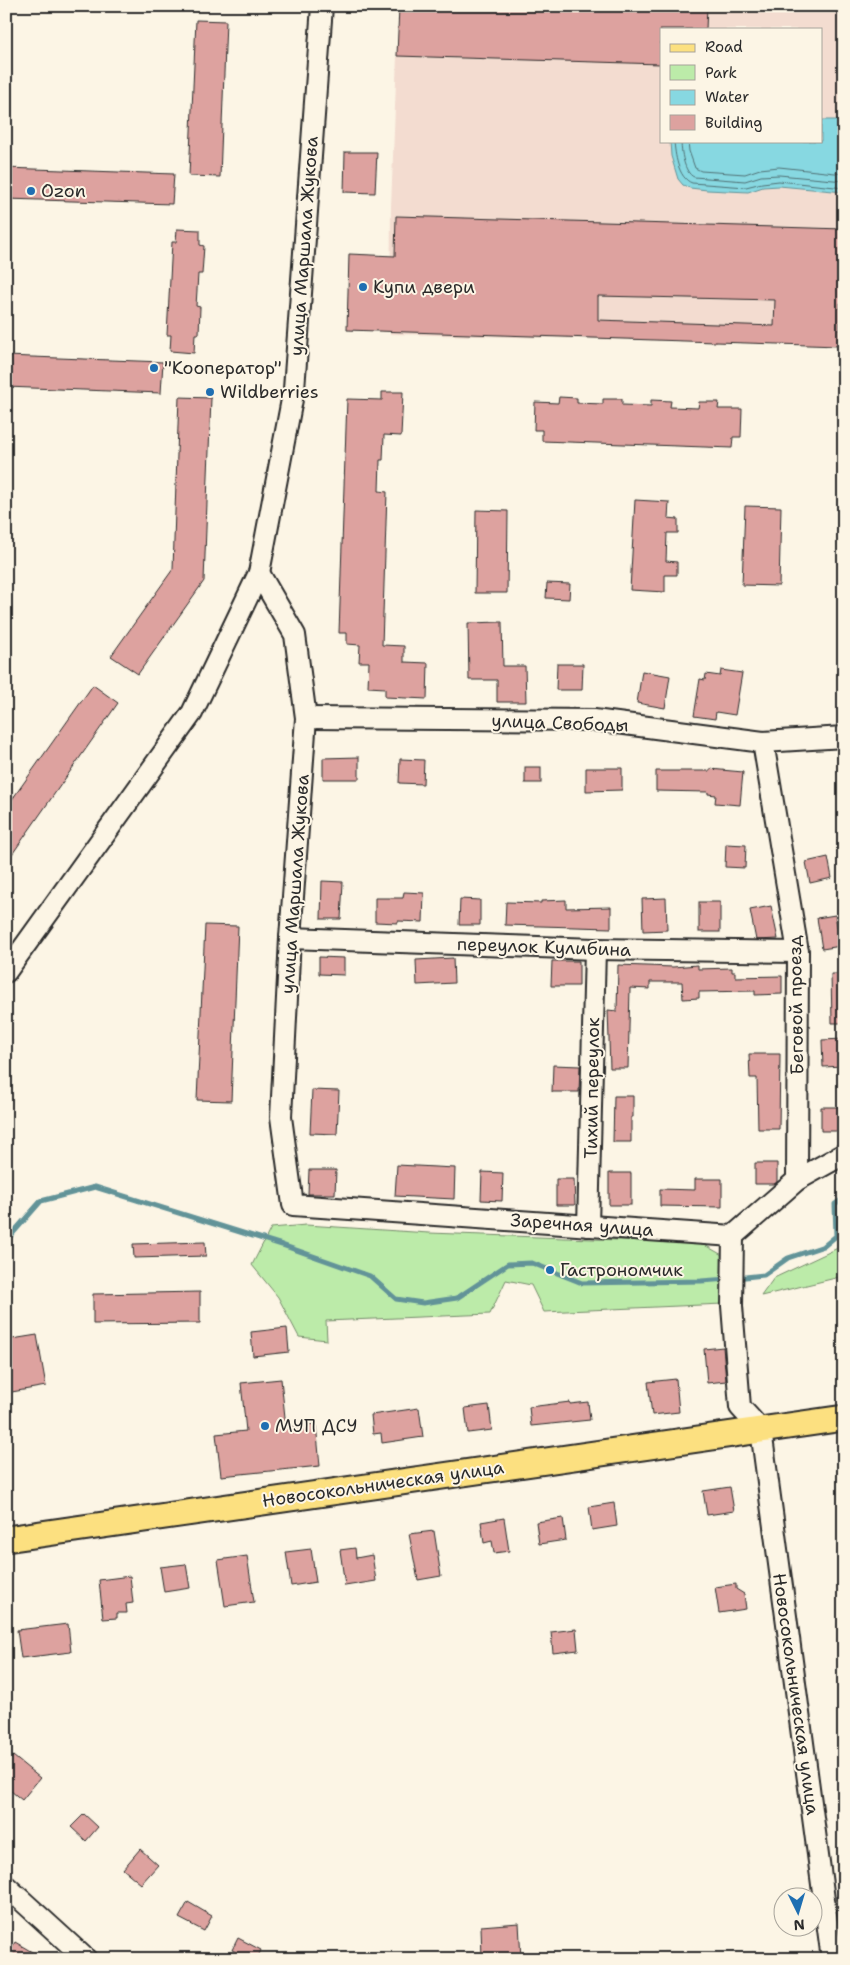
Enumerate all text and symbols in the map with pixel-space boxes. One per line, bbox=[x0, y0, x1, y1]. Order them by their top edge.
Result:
legend bbox=[660, 28, 822, 142]
text: Road bbox=[705, 37, 743, 57]
text: Park bbox=[705, 63, 737, 83]
text: Water bbox=[705, 87, 749, 107]
text: Building bbox=[705, 113, 762, 133]
street label: улица Маршала Жукова bbox=[284, 135, 324, 357]
place label: Ozon bbox=[41, 179, 86, 203]
marker: Ozon bbox=[25, 185, 37, 197]
place label: Купи двери bbox=[373, 275, 475, 299]
marker: Купи двери bbox=[357, 281, 369, 293]
place label: "Кооператор" bbox=[164, 356, 282, 380]
marker: "Кооператор" bbox=[148, 362, 160, 374]
place label: Wildberries bbox=[220, 380, 319, 404]
marker: Wildberries bbox=[204, 386, 216, 398]
street label: улица Свободы bbox=[491, 709, 629, 737]
street label: улица Маршала Жукова bbox=[275, 773, 315, 995]
street label: переулок Кулибина bbox=[457, 932, 631, 962]
street label: Беговой проезд bbox=[783, 934, 809, 1075]
street label: Тихий переулок bbox=[579, 1017, 605, 1159]
street label: Заречная улица bbox=[510, 1208, 654, 1242]
place label: Гастрономчик bbox=[560, 1258, 683, 1282]
marker: Гастрономчик bbox=[544, 1264, 556, 1276]
place label: МУП ДСУ bbox=[275, 1414, 357, 1438]
marker: МУП ДСУ bbox=[259, 1420, 271, 1432]
street label: Новосокольническая улица bbox=[261, 1455, 505, 1513]
street label: Новосокольническая улица bbox=[767, 1572, 825, 1816]
north arrow bbox=[772, 1888, 822, 1938]
text: N bbox=[793, 1916, 805, 1934]

